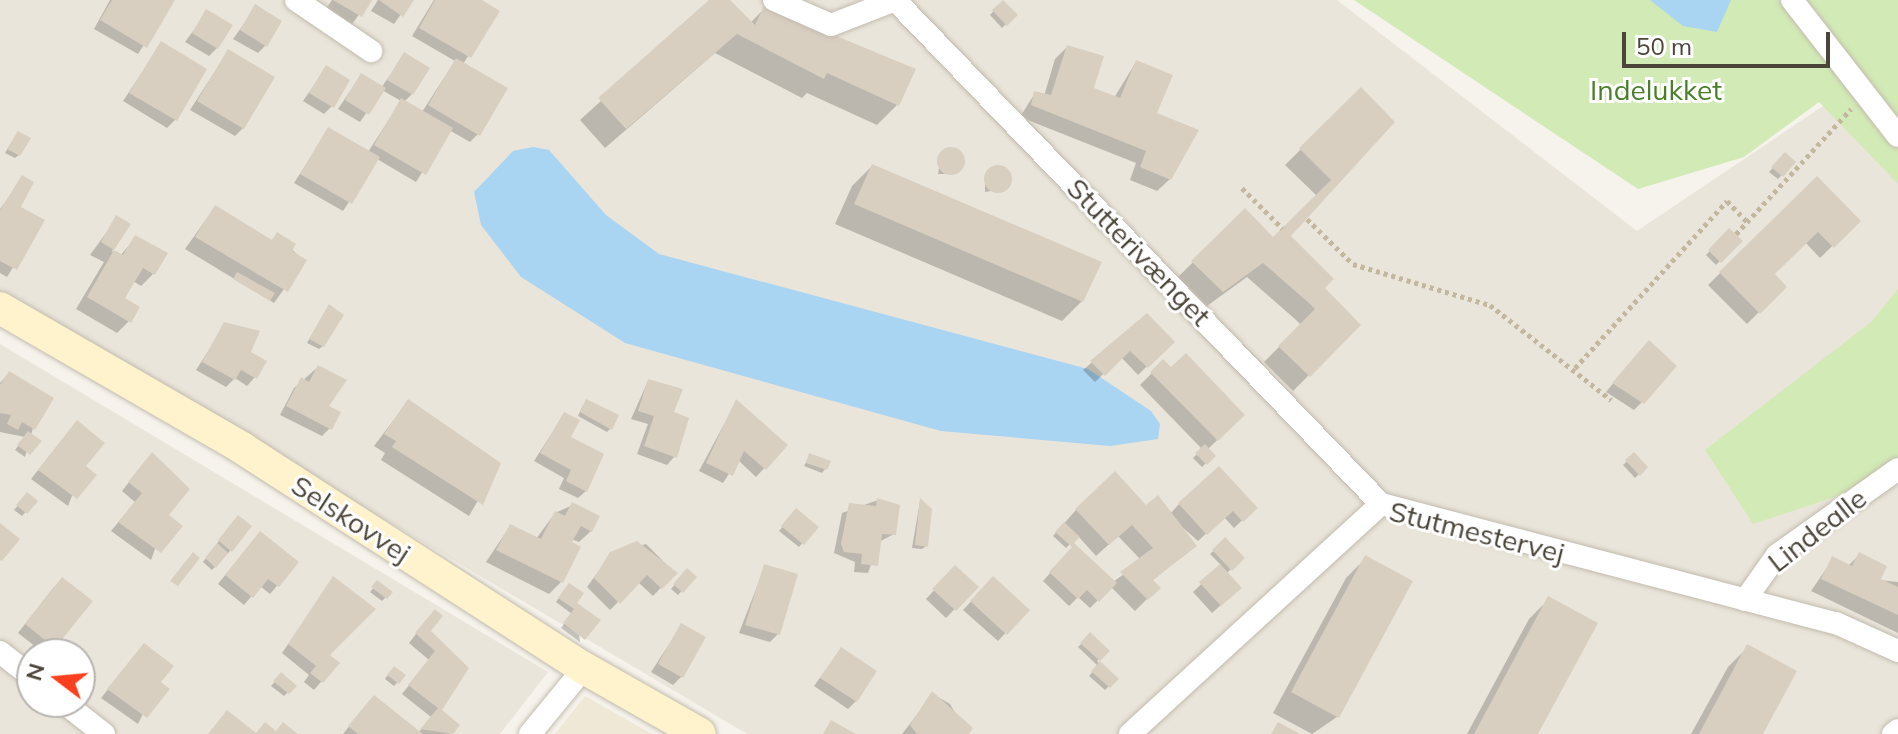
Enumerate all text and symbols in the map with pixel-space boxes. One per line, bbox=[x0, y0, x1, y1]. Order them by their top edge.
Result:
scale bar bbox=[1626, 16, 1834, 66]
text: 50 m bbox=[1636, 31, 1692, 61]
park label: Indelukket bbox=[1590, 73, 1722, 107]
street label: Stutterivænget bbox=[1060, 171, 1218, 333]
street label: Selskovvej bbox=[285, 468, 417, 570]
street label: Lindealle bbox=[1761, 481, 1873, 579]
street label: Stutmestervej bbox=[1386, 494, 1568, 570]
north arrow bbox=[16, 638, 96, 718]
text: N bbox=[19, 660, 51, 684]

